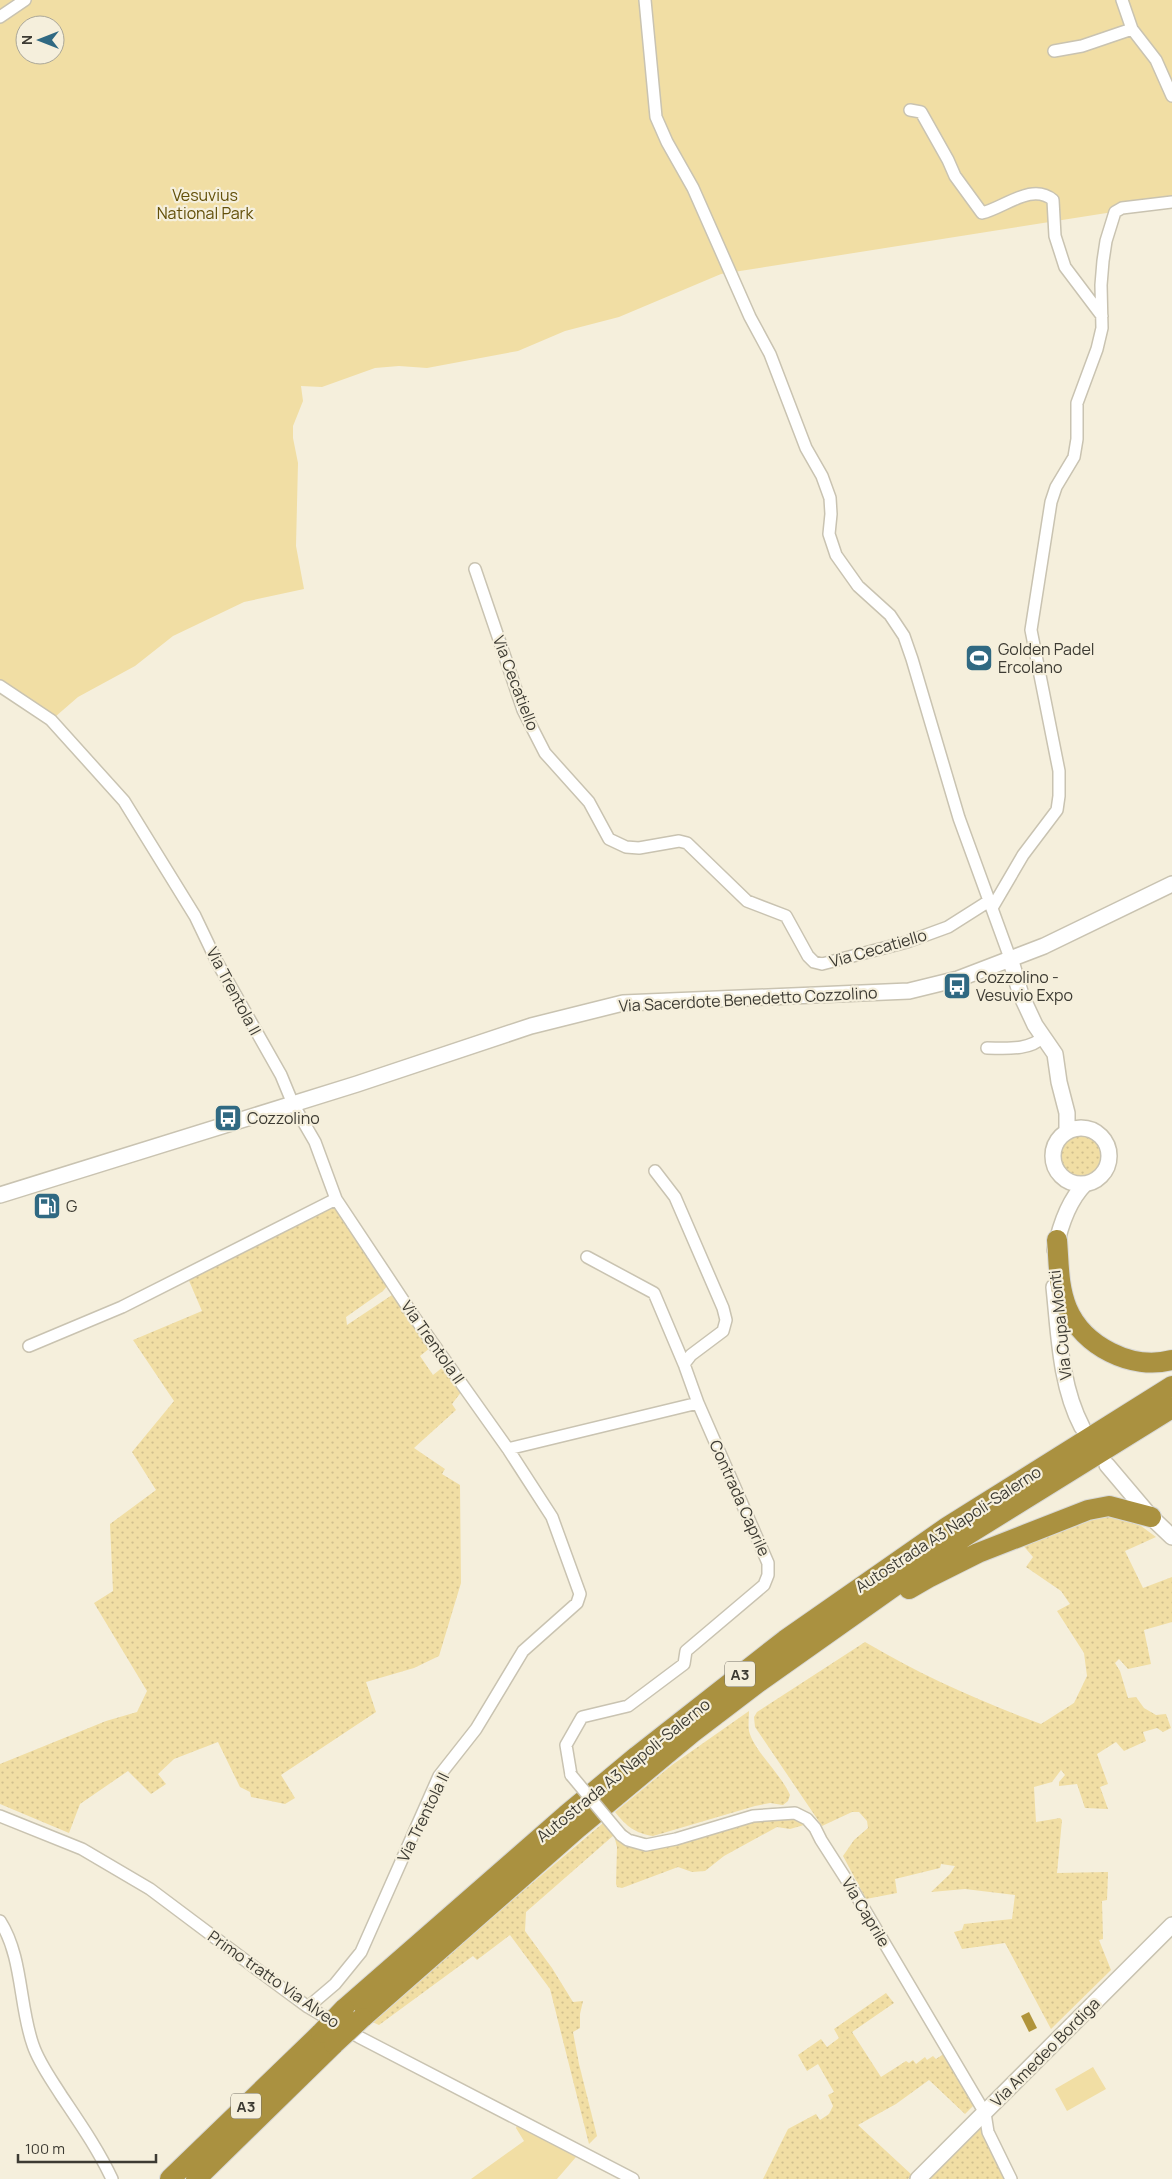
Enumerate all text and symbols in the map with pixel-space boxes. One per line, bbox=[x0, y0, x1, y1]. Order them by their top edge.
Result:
north arrow bbox=[15, 15, 65, 65]
text: N bbox=[17, 35, 36, 45]
park label: Vesuvius National Park bbox=[157, 184, 254, 224]
street label: Via Cecatiello bbox=[488, 632, 544, 734]
place label: Golden Padel Ercolano bbox=[998, 638, 1095, 678]
sports icon: Golden Padel Ercolano bbox=[964, 643, 994, 673]
street label: Via Cecatiello bbox=[827, 924, 929, 972]
street label: Via Trentola II bbox=[202, 943, 266, 1039]
place label: Cozzolino - Vesuvio Expo bbox=[976, 966, 1073, 1006]
bus stop icon: Cozzolino - Vesuvio Expo bbox=[942, 971, 972, 1001]
street label: Via Sacerdote Benedetto Cozzolino bbox=[618, 981, 878, 1017]
bus stop icon: Cozzolino bbox=[213, 1103, 243, 1133]
place label: Cozzolino bbox=[247, 1107, 320, 1129]
fuel station icon: G bbox=[32, 1191, 62, 1221]
place label: G bbox=[66, 1195, 77, 1217]
street label: Via Cupa Monti bbox=[1043, 1269, 1077, 1381]
street label: Via Trentola II bbox=[396, 1296, 470, 1388]
street label: Contrada Caprile bbox=[705, 1436, 775, 1560]
street label: Autostrada A3 Napoli-Salerno bbox=[851, 1461, 1045, 1597]
road number: A3 bbox=[725, 1662, 755, 1686]
street label: Autostrada A3 Napoli-Salerno bbox=[532, 1693, 714, 1847]
street label: Via Trentola II bbox=[392, 1769, 454, 1865]
street label: Via Caprile bbox=[837, 1873, 895, 1951]
street label: Primo tratto Via Alveo bbox=[204, 1925, 344, 2033]
street label: Via Amedeo Bordiga bbox=[986, 1993, 1104, 2111]
road number: A3 bbox=[231, 2094, 261, 2118]
scale bar bbox=[18, 2132, 155, 2164]
text: 100 m bbox=[25, 2138, 65, 2159]

